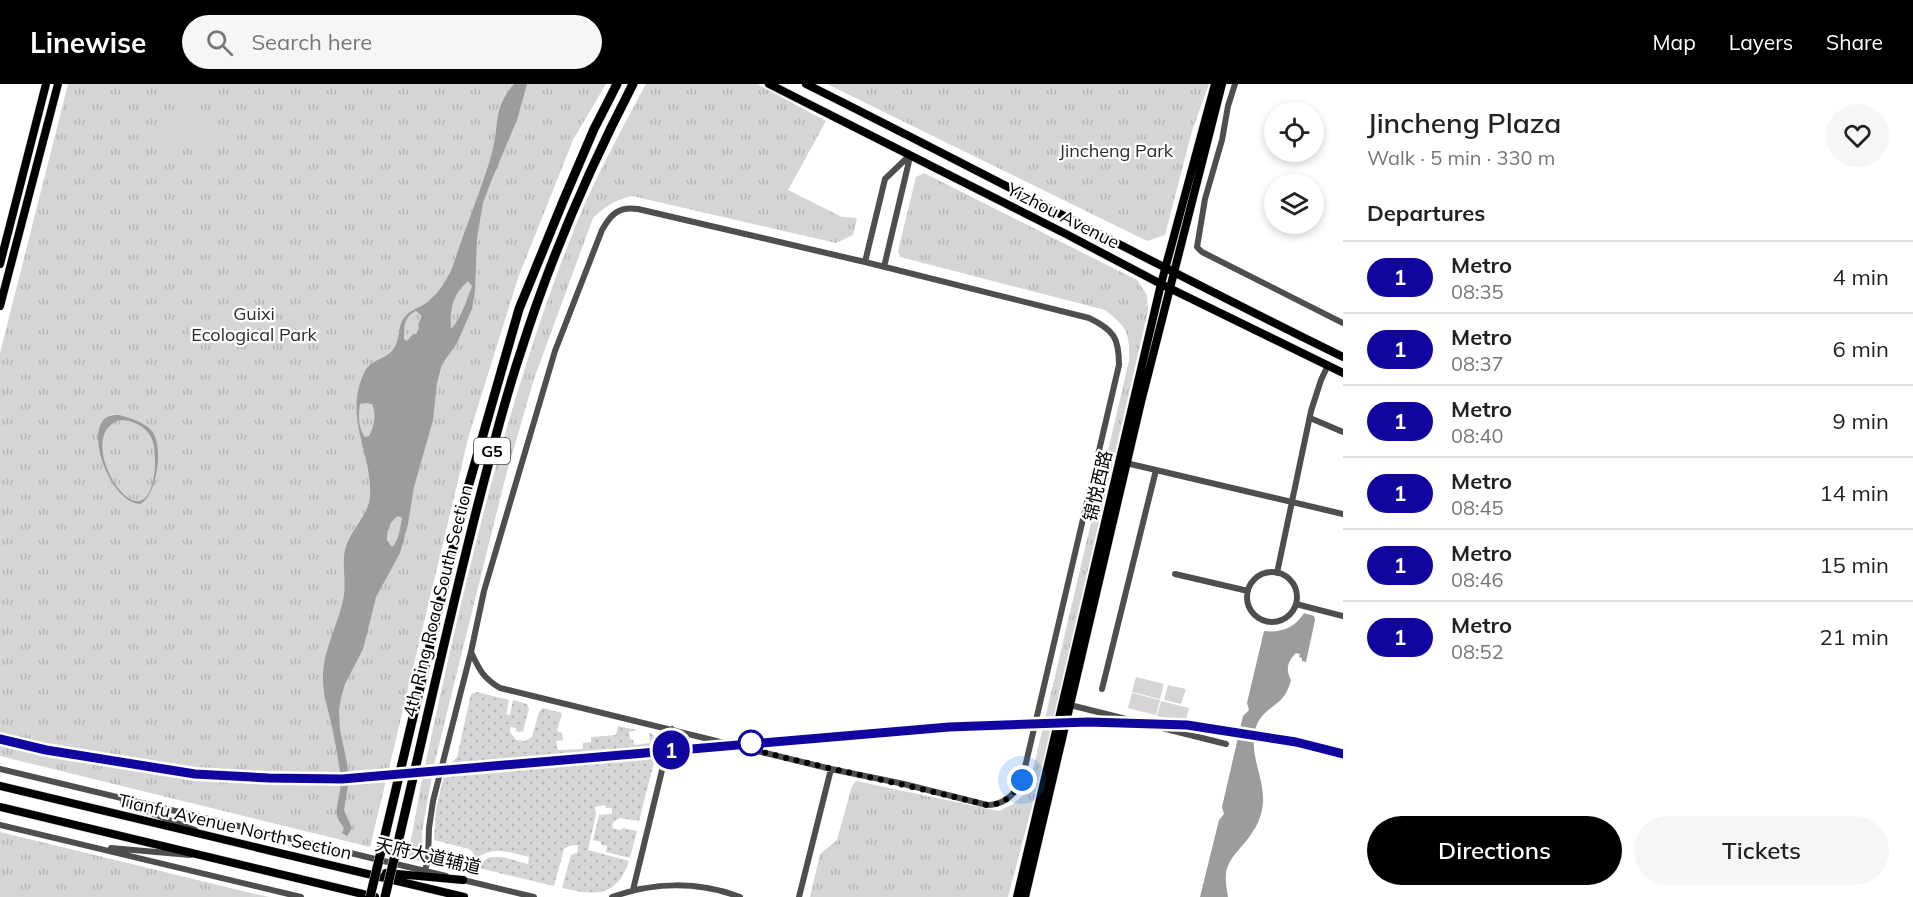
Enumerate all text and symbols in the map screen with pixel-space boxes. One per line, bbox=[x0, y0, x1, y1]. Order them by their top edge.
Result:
search box bbox=[182, 15, 602, 69]
text: Linewise bbox=[30, 25, 146, 60]
icon: search bbox=[203, 26, 236, 59]
text: Search here bbox=[251, 28, 372, 56]
text: Map bbox=[1653, 29, 1696, 55]
text: Layers bbox=[1729, 29, 1793, 55]
text: Share bbox=[1826, 29, 1883, 55]
map controls bbox=[1264, 102, 1324, 234]
button: locate bbox=[1264, 102, 1324, 162]
button: heart bbox=[1826, 104, 1889, 167]
text: Jincheng Plaza bbox=[1367, 105, 1561, 140]
park label: Jincheng Park bbox=[1059, 139, 1174, 162]
text: Walk · 5 min · 330 m bbox=[1367, 145, 1555, 170]
button: layers bbox=[1264, 174, 1324, 234]
street label: Yizhou Avenue bbox=[1002, 177, 1123, 254]
text: Departures bbox=[1367, 199, 1485, 227]
text: Metro bbox=[1451, 251, 1512, 279]
text: 4 min bbox=[1833, 263, 1889, 291]
text: 1 bbox=[1394, 264, 1406, 290]
text: 08:35 bbox=[1451, 279, 1504, 304]
park label: Guixi Ecological Park bbox=[191, 302, 318, 346]
text: Metro bbox=[1451, 323, 1512, 351]
text: 6 min bbox=[1833, 335, 1889, 363]
text: 1 bbox=[1394, 336, 1406, 362]
text: 08:37 bbox=[1451, 351, 1504, 376]
text: Metro bbox=[1451, 395, 1512, 423]
text: 9 min bbox=[1833, 407, 1889, 435]
text: 1 bbox=[1394, 408, 1406, 434]
text: 08:40 bbox=[1451, 423, 1504, 448]
road number: G5 bbox=[474, 438, 510, 464]
street label: 锦悦西路 bbox=[1078, 448, 1117, 524]
text: Metro bbox=[1451, 467, 1512, 495]
text: 14 min bbox=[1819, 479, 1889, 507]
text: 1 bbox=[1394, 480, 1406, 506]
street label: 4th Ring Road South Section bbox=[397, 482, 478, 720]
text: 08:45 bbox=[1451, 495, 1504, 520]
text: Metro bbox=[1451, 539, 1512, 567]
text: 15 min bbox=[1819, 551, 1889, 579]
text: 1 bbox=[1394, 552, 1406, 578]
text: 08:46 bbox=[1451, 567, 1504, 592]
text: Metro bbox=[1451, 611, 1512, 639]
text: 21 min bbox=[1819, 623, 1889, 651]
text: 1 bbox=[1394, 624, 1406, 650]
text: 08:52 bbox=[1451, 639, 1504, 664]
line badge: 1 bbox=[652, 730, 690, 770]
unlabelled marker bbox=[738, 730, 764, 756]
text: 1 bbox=[665, 737, 677, 763]
your location bbox=[1007, 765, 1037, 795]
street label: Tianfu Avenue North Section bbox=[116, 788, 354, 865]
button: Directions bbox=[1367, 816, 1622, 885]
button: Tickets bbox=[1634, 816, 1889, 885]
street label: 天府大道辅道 bbox=[373, 832, 483, 879]

